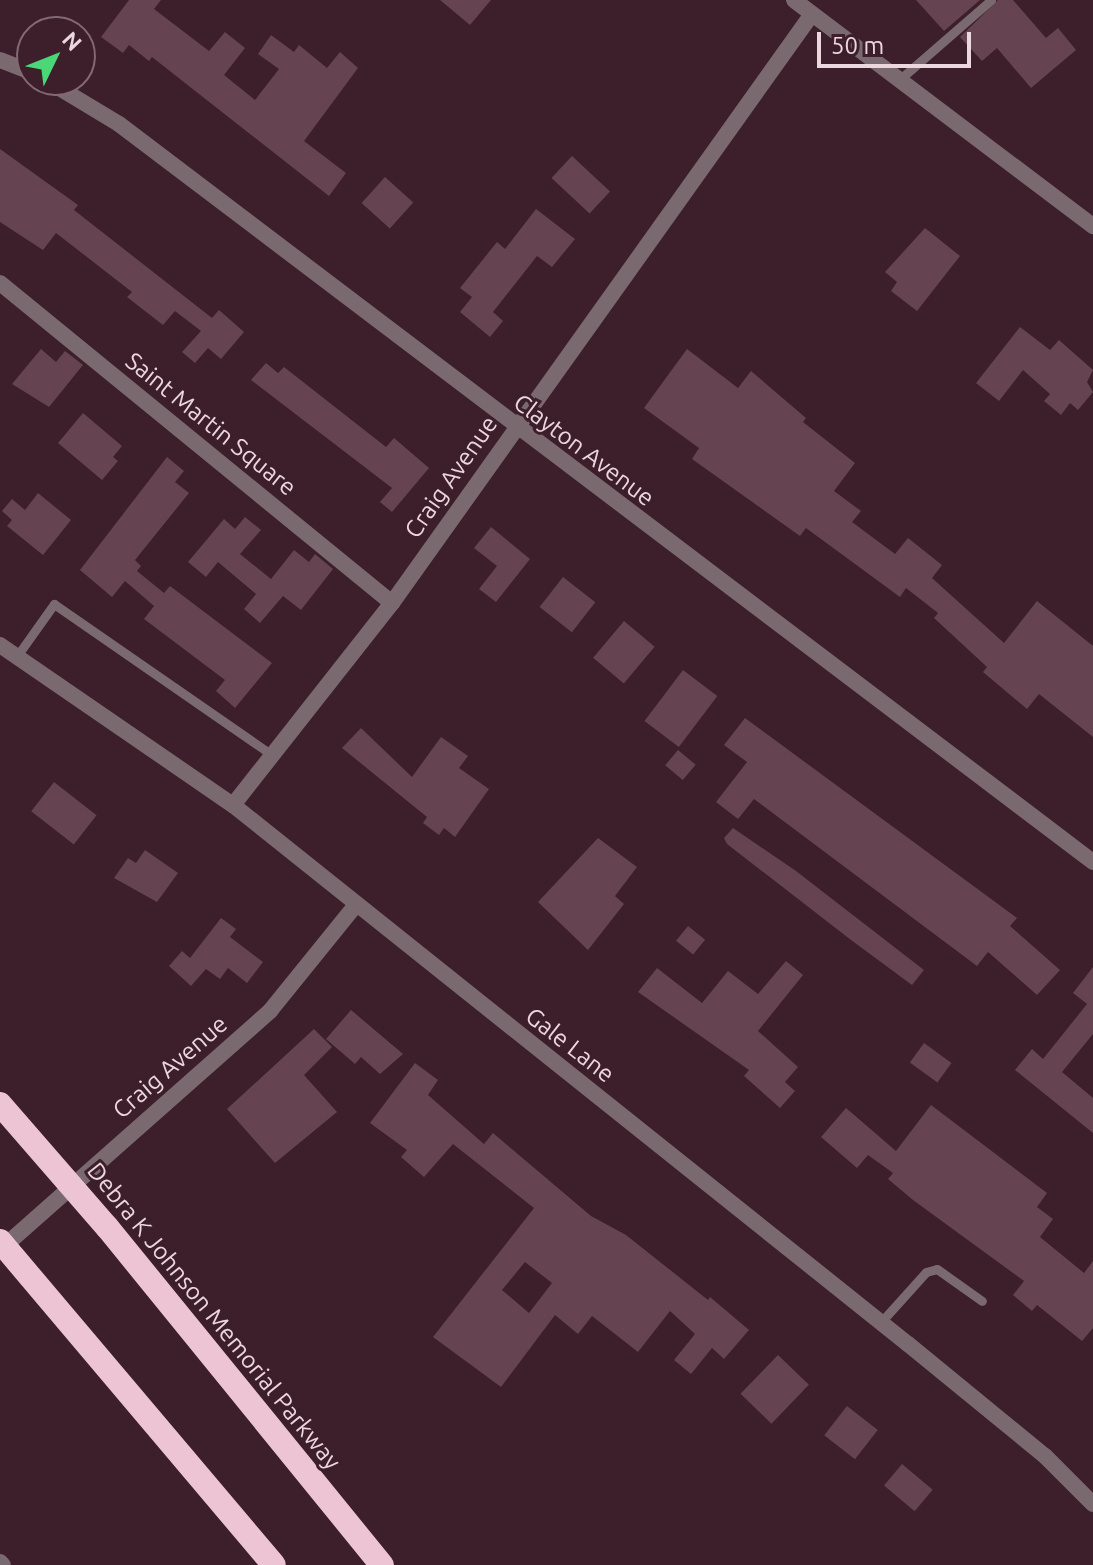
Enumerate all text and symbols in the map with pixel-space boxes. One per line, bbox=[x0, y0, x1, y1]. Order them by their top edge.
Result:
north arrow bbox=[16, 16, 96, 96]
scale bar bbox=[821, 16, 975, 66]
text: N bbox=[58, 26, 87, 55]
text: 50 m bbox=[831, 32, 884, 59]
street label: Saint Martin Square bbox=[120, 346, 302, 502]
street label: Clayton Avenue bbox=[508, 388, 660, 512]
street label: Craig Avenue bbox=[398, 411, 504, 543]
street label: Gale Lane bbox=[520, 1001, 620, 1089]
street label: Craig Avenue bbox=[107, 1010, 233, 1124]
street label: Debra K Johnson Memorial Parkway bbox=[81, 1157, 347, 1475]

